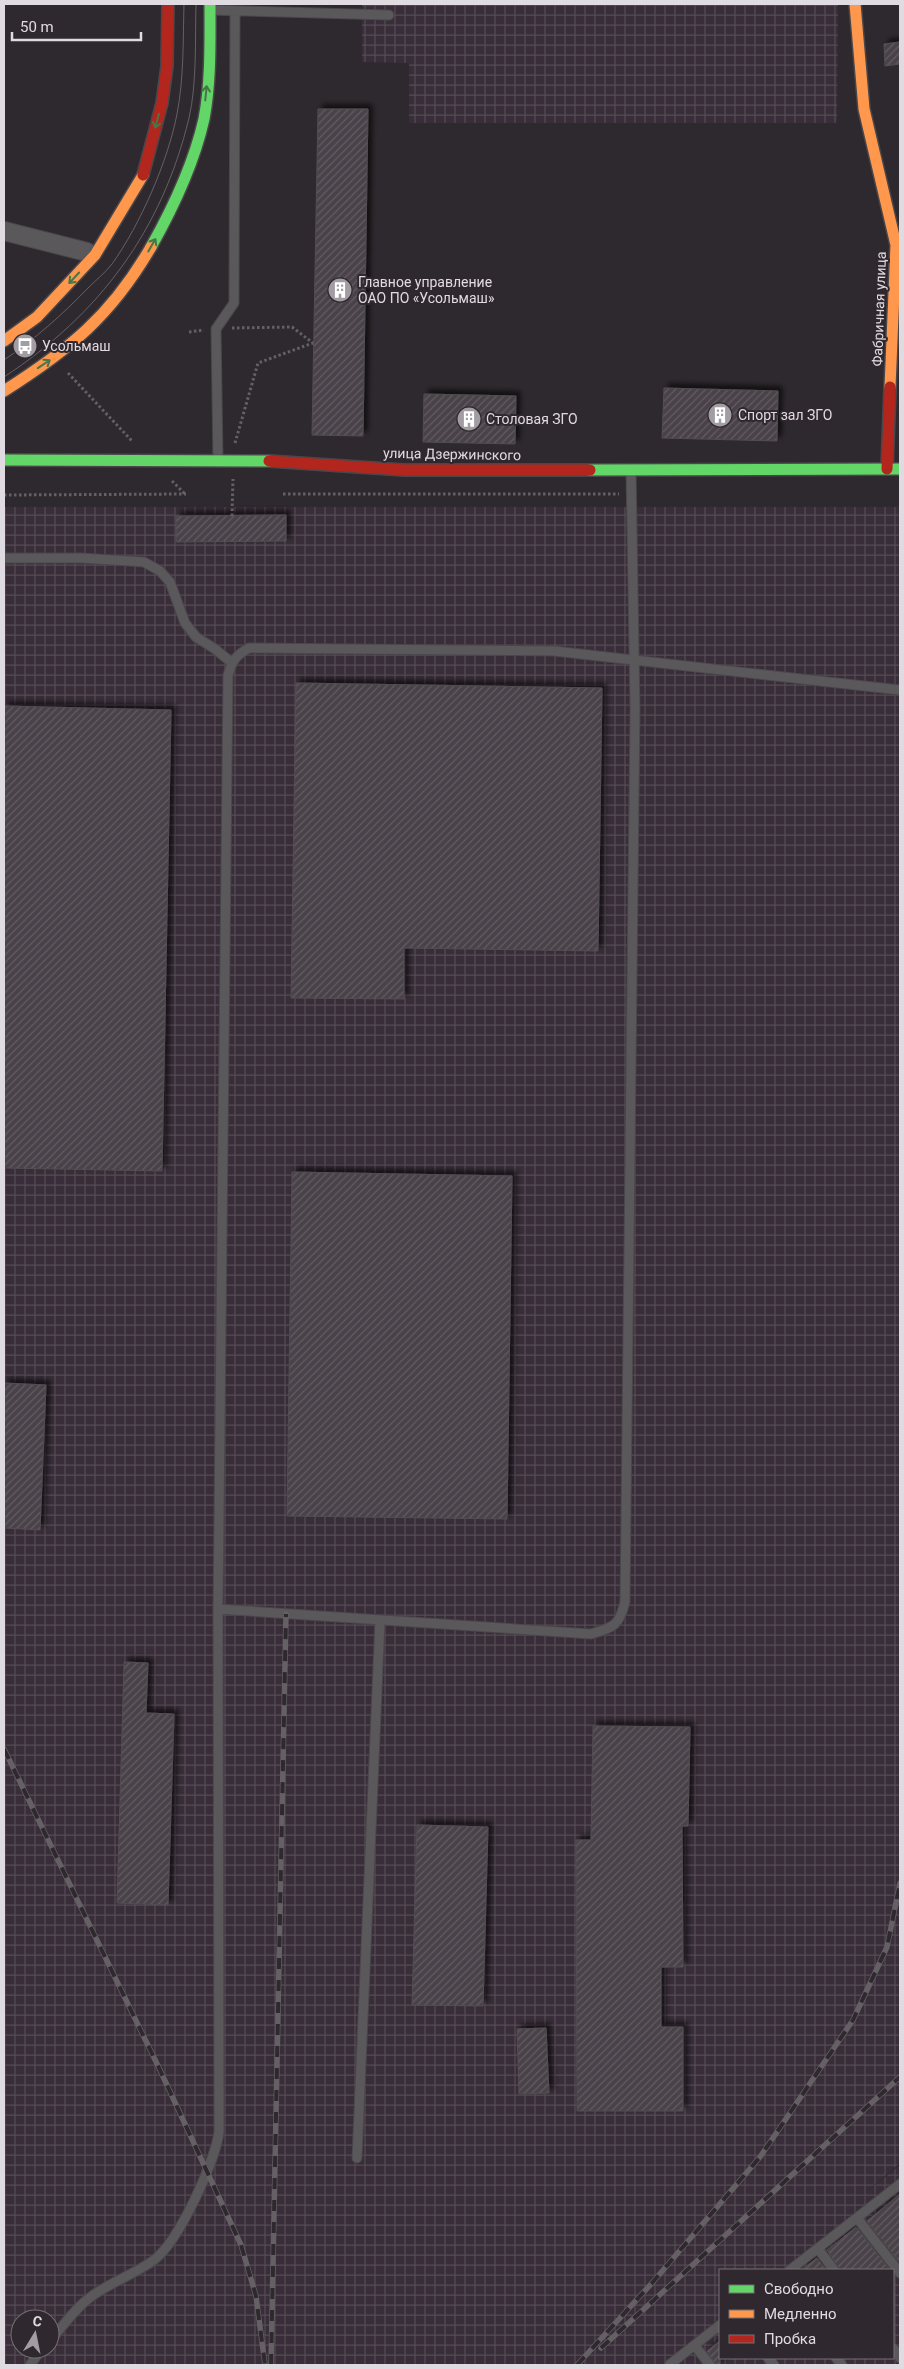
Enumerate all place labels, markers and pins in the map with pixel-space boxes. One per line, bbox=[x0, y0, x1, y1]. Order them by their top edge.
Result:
place label: Главное управление ОАО ПО «Усольмаш» bbox=[358, 274, 495, 306]
building icon: Главное управление ОАО ПО «Усольмаш» bbox=[327, 277, 353, 303]
bus stop icon: Усольмаш bbox=[12, 333, 38, 359]
place label: Усольмаш bbox=[42, 338, 111, 354]
building icon: Спорт зал ЗГО bbox=[707, 402, 733, 428]
building icon: Столовая ЗГО bbox=[456, 406, 482, 432]
place label: Спорт зал ЗГО bbox=[738, 407, 832, 423]
place label: Столовая ЗГО bbox=[486, 411, 578, 427]

